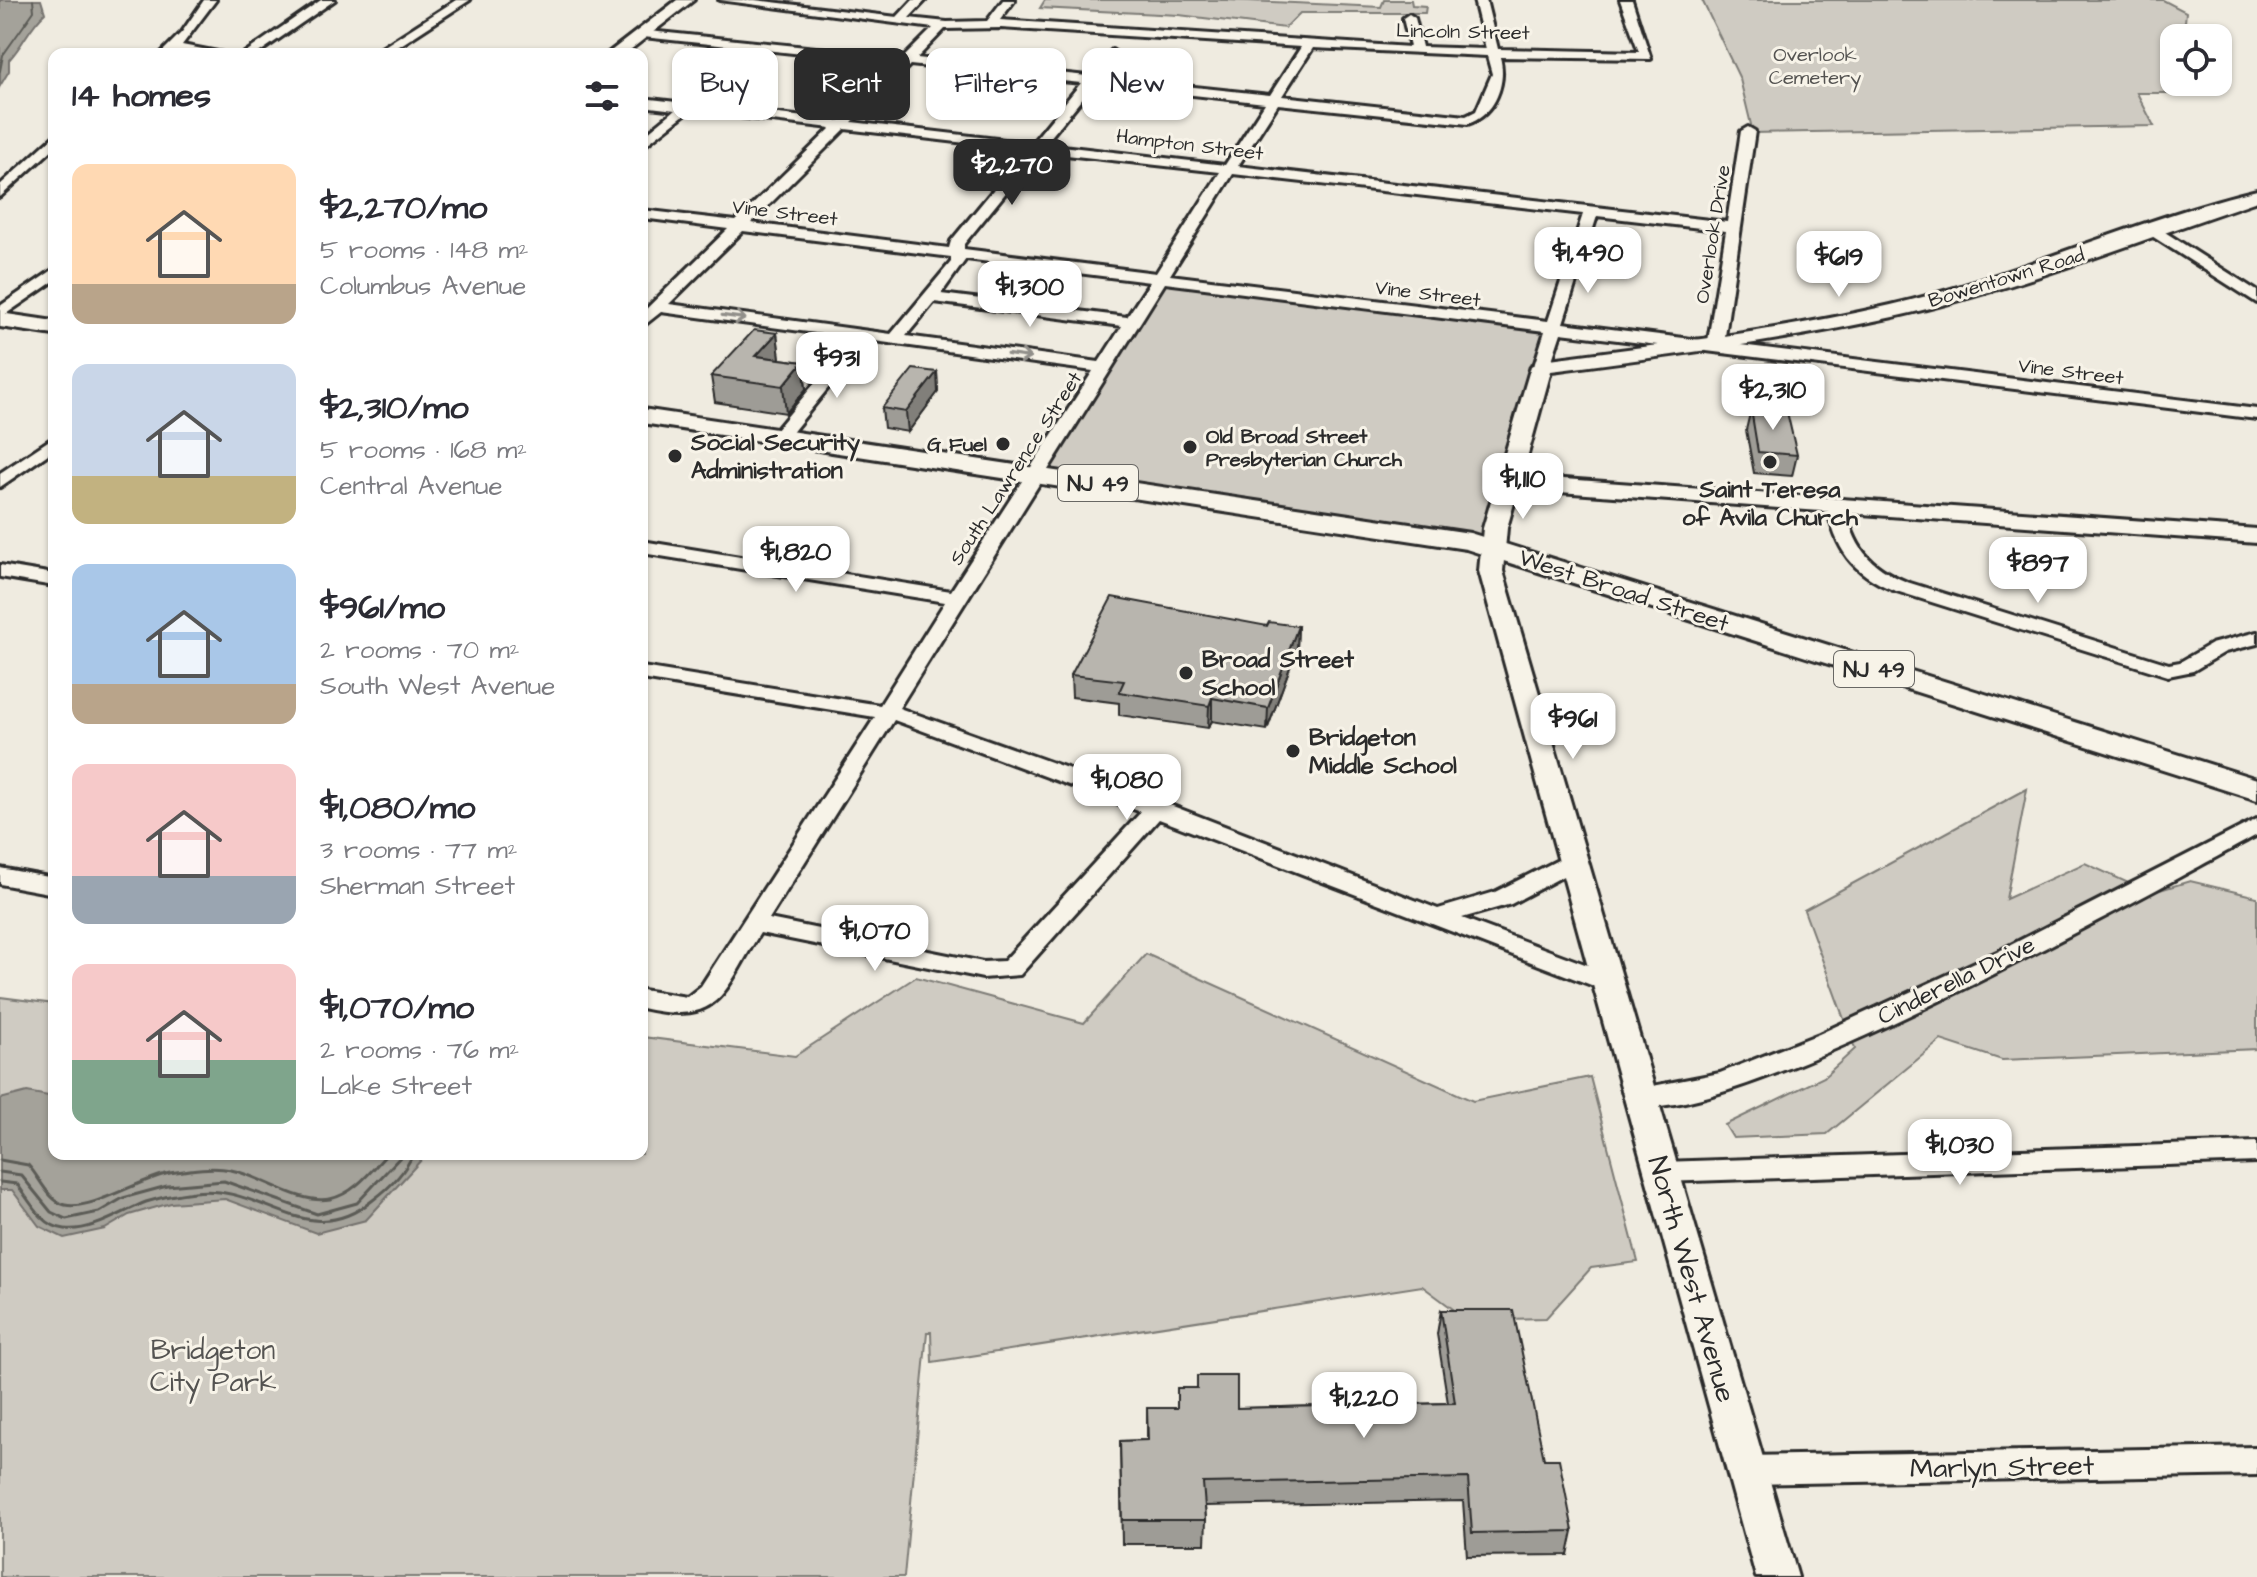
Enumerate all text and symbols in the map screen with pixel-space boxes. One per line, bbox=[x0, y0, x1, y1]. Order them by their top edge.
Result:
street label: Lincoln Street bbox=[1396, 17, 1530, 47]
map controls bbox=[2160, 24, 2232, 96]
button: locate bbox=[2160, 24, 2232, 96]
park label: Overlook Cemetery bbox=[1769, 41, 1861, 93]
chip: Buy bbox=[672, 48, 778, 120]
chip: Rent bbox=[794, 48, 910, 120]
chip: Filters bbox=[926, 48, 1066, 120]
chip: New bbox=[1082, 48, 1193, 120]
text: 14 homes bbox=[72, 72, 211, 120]
icon: filters bbox=[580, 74, 624, 118]
street label: Hampton Street bbox=[1115, 122, 1265, 168]
pin: $2,270 bbox=[947, 139, 1077, 207]
text: $2,270 bbox=[971, 147, 1053, 183]
street label: Overlook Drive bbox=[1688, 163, 1738, 305]
text: $2,270/mo bbox=[320, 184, 487, 232]
street label: Vine Street bbox=[731, 193, 839, 233]
icon: home bbox=[136, 196, 232, 292]
pin: $1,490 bbox=[1523, 227, 1653, 295]
pin: $619 bbox=[1792, 231, 1886, 299]
text: 5 rooms · 148 m² bbox=[320, 232, 528, 268]
text: $1,490 bbox=[1552, 235, 1624, 271]
text: $619 bbox=[1815, 239, 1863, 275]
street label: Bowentown Road bbox=[1925, 241, 2088, 315]
pin: $1,300 bbox=[965, 261, 1095, 329]
text: Columbus Avenue bbox=[320, 268, 526, 304]
text: $1,300 bbox=[996, 269, 1064, 305]
street label: Vine Street bbox=[1374, 274, 1482, 314]
one-way arrow bbox=[720, 310, 747, 325]
pin: $931 bbox=[790, 332, 884, 400]
text: $931 bbox=[814, 340, 860, 376]
one-way arrow bbox=[1006, 349, 1032, 364]
street label: Vine Street bbox=[2017, 352, 2125, 392]
pin: $2,310 bbox=[1708, 364, 1838, 432]
street label: South Lawrence Street bbox=[943, 366, 1089, 571]
text: $2,310 bbox=[1740, 372, 1806, 408]
text: $2,310/mo bbox=[320, 384, 469, 432]
icon: home bbox=[136, 396, 232, 492]
place label: Old Broad Street Presbyterian Church bbox=[1206, 423, 1403, 475]
place label: Social Security Administration bbox=[690, 426, 861, 488]
place label: G Fuel bbox=[927, 431, 987, 459]
text: 5 rooms · 168 m² bbox=[320, 432, 527, 468]
marker: G Fuel bbox=[994, 435, 1012, 453]
marker: Old Broad Street Presbyterian Church bbox=[1181, 438, 1199, 456]
marker: Social Security Administration bbox=[666, 447, 684, 465]
pin: $1,110 bbox=[1458, 453, 1588, 521]
marker: Saint Teresa of Avila Church bbox=[1761, 453, 1779, 471]
text: $1,110 bbox=[1500, 461, 1546, 497]
road number: NJ 49 bbox=[1058, 465, 1138, 501]
text: Central Avenue bbox=[320, 468, 503, 504]
place label: Saint Teresa of Avila Church bbox=[1682, 473, 1859, 535]
pin: $1,820 bbox=[731, 526, 861, 594]
text: $1,820 bbox=[761, 534, 831, 570]
pin: $897 bbox=[1991, 537, 2085, 605]
street label: West Broad Street bbox=[1514, 541, 1733, 641]
text: $897 bbox=[2007, 545, 2069, 581]
text: $961/mo bbox=[320, 584, 445, 632]
icon: home bbox=[136, 596, 232, 692]
text: 2 rooms · 70 m² bbox=[320, 632, 519, 668]
place label: Broad Street School bbox=[1201, 643, 1354, 705]
road number: NJ 49 bbox=[1834, 651, 1914, 687]
marker: Broad Street School bbox=[1177, 664, 1195, 682]
text: South West Avenue bbox=[320, 668, 555, 704]
pin: $961 bbox=[1526, 693, 1620, 761]
text: $961 bbox=[1549, 701, 1597, 737]
place label: Bridgeton Middle School bbox=[1309, 721, 1457, 783]
marker: Bridgeton Middle School bbox=[1284, 742, 1302, 760]
pin: $1,080 bbox=[1062, 754, 1192, 822]
text: $1,080 bbox=[1091, 762, 1163, 798]
text: $1,080/mo bbox=[320, 784, 475, 832]
icon: home bbox=[136, 796, 232, 892]
text: 3 rooms · 77 m² bbox=[320, 832, 517, 868]
text: Sherman Street bbox=[320, 868, 515, 904]
pin: $1,070 bbox=[810, 905, 940, 973]
text: $1,070 bbox=[839, 913, 911, 949]
street label: Cinderella Drive bbox=[1872, 928, 2041, 1034]
text: $1,070/mo bbox=[320, 984, 474, 1032]
icon: home bbox=[136, 996, 232, 1092]
text: 2 rooms · 76 m² bbox=[320, 1032, 519, 1068]
text: Lake Street bbox=[320, 1068, 472, 1104]
pin: $1,030 bbox=[1895, 1119, 2025, 1187]
text: $1,030 bbox=[1926, 1127, 1994, 1163]
street label: North West Avenue bbox=[1638, 1152, 1745, 1407]
park label: Bridgeton City Park bbox=[150, 1331, 276, 1404]
pin: $1,220 bbox=[1299, 1372, 1429, 1440]
text: $1,220 bbox=[1330, 1380, 1398, 1416]
street label: Marlyn Street bbox=[1910, 1446, 2095, 1491]

